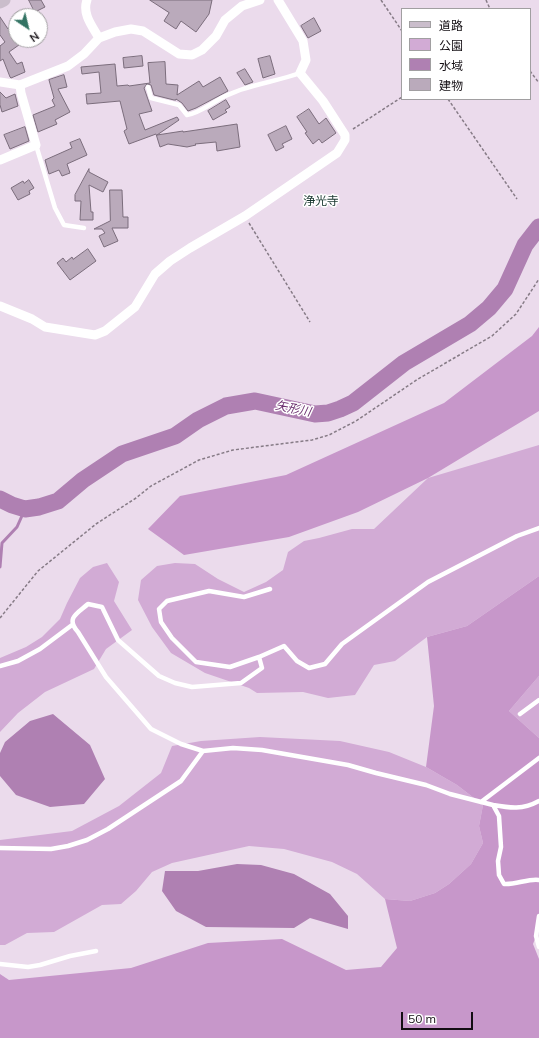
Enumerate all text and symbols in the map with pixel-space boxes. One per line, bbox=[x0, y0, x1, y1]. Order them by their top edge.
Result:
north arrow bbox=[8, 8, 48, 48]
legend bbox=[401, 8, 531, 100]
text: 道路 bbox=[439, 18, 463, 33]
text: N bbox=[27, 29, 42, 45]
text: 公園 bbox=[439, 38, 463, 53]
text: 水域 bbox=[439, 58, 463, 73]
text: 建物 bbox=[439, 78, 463, 93]
district label: 浄光寺 bbox=[303, 194, 339, 208]
water label: 矢形川 bbox=[274, 398, 312, 420]
scale bar bbox=[403, 1004, 475, 1030]
text: 50 m bbox=[408, 1011, 436, 1026]

